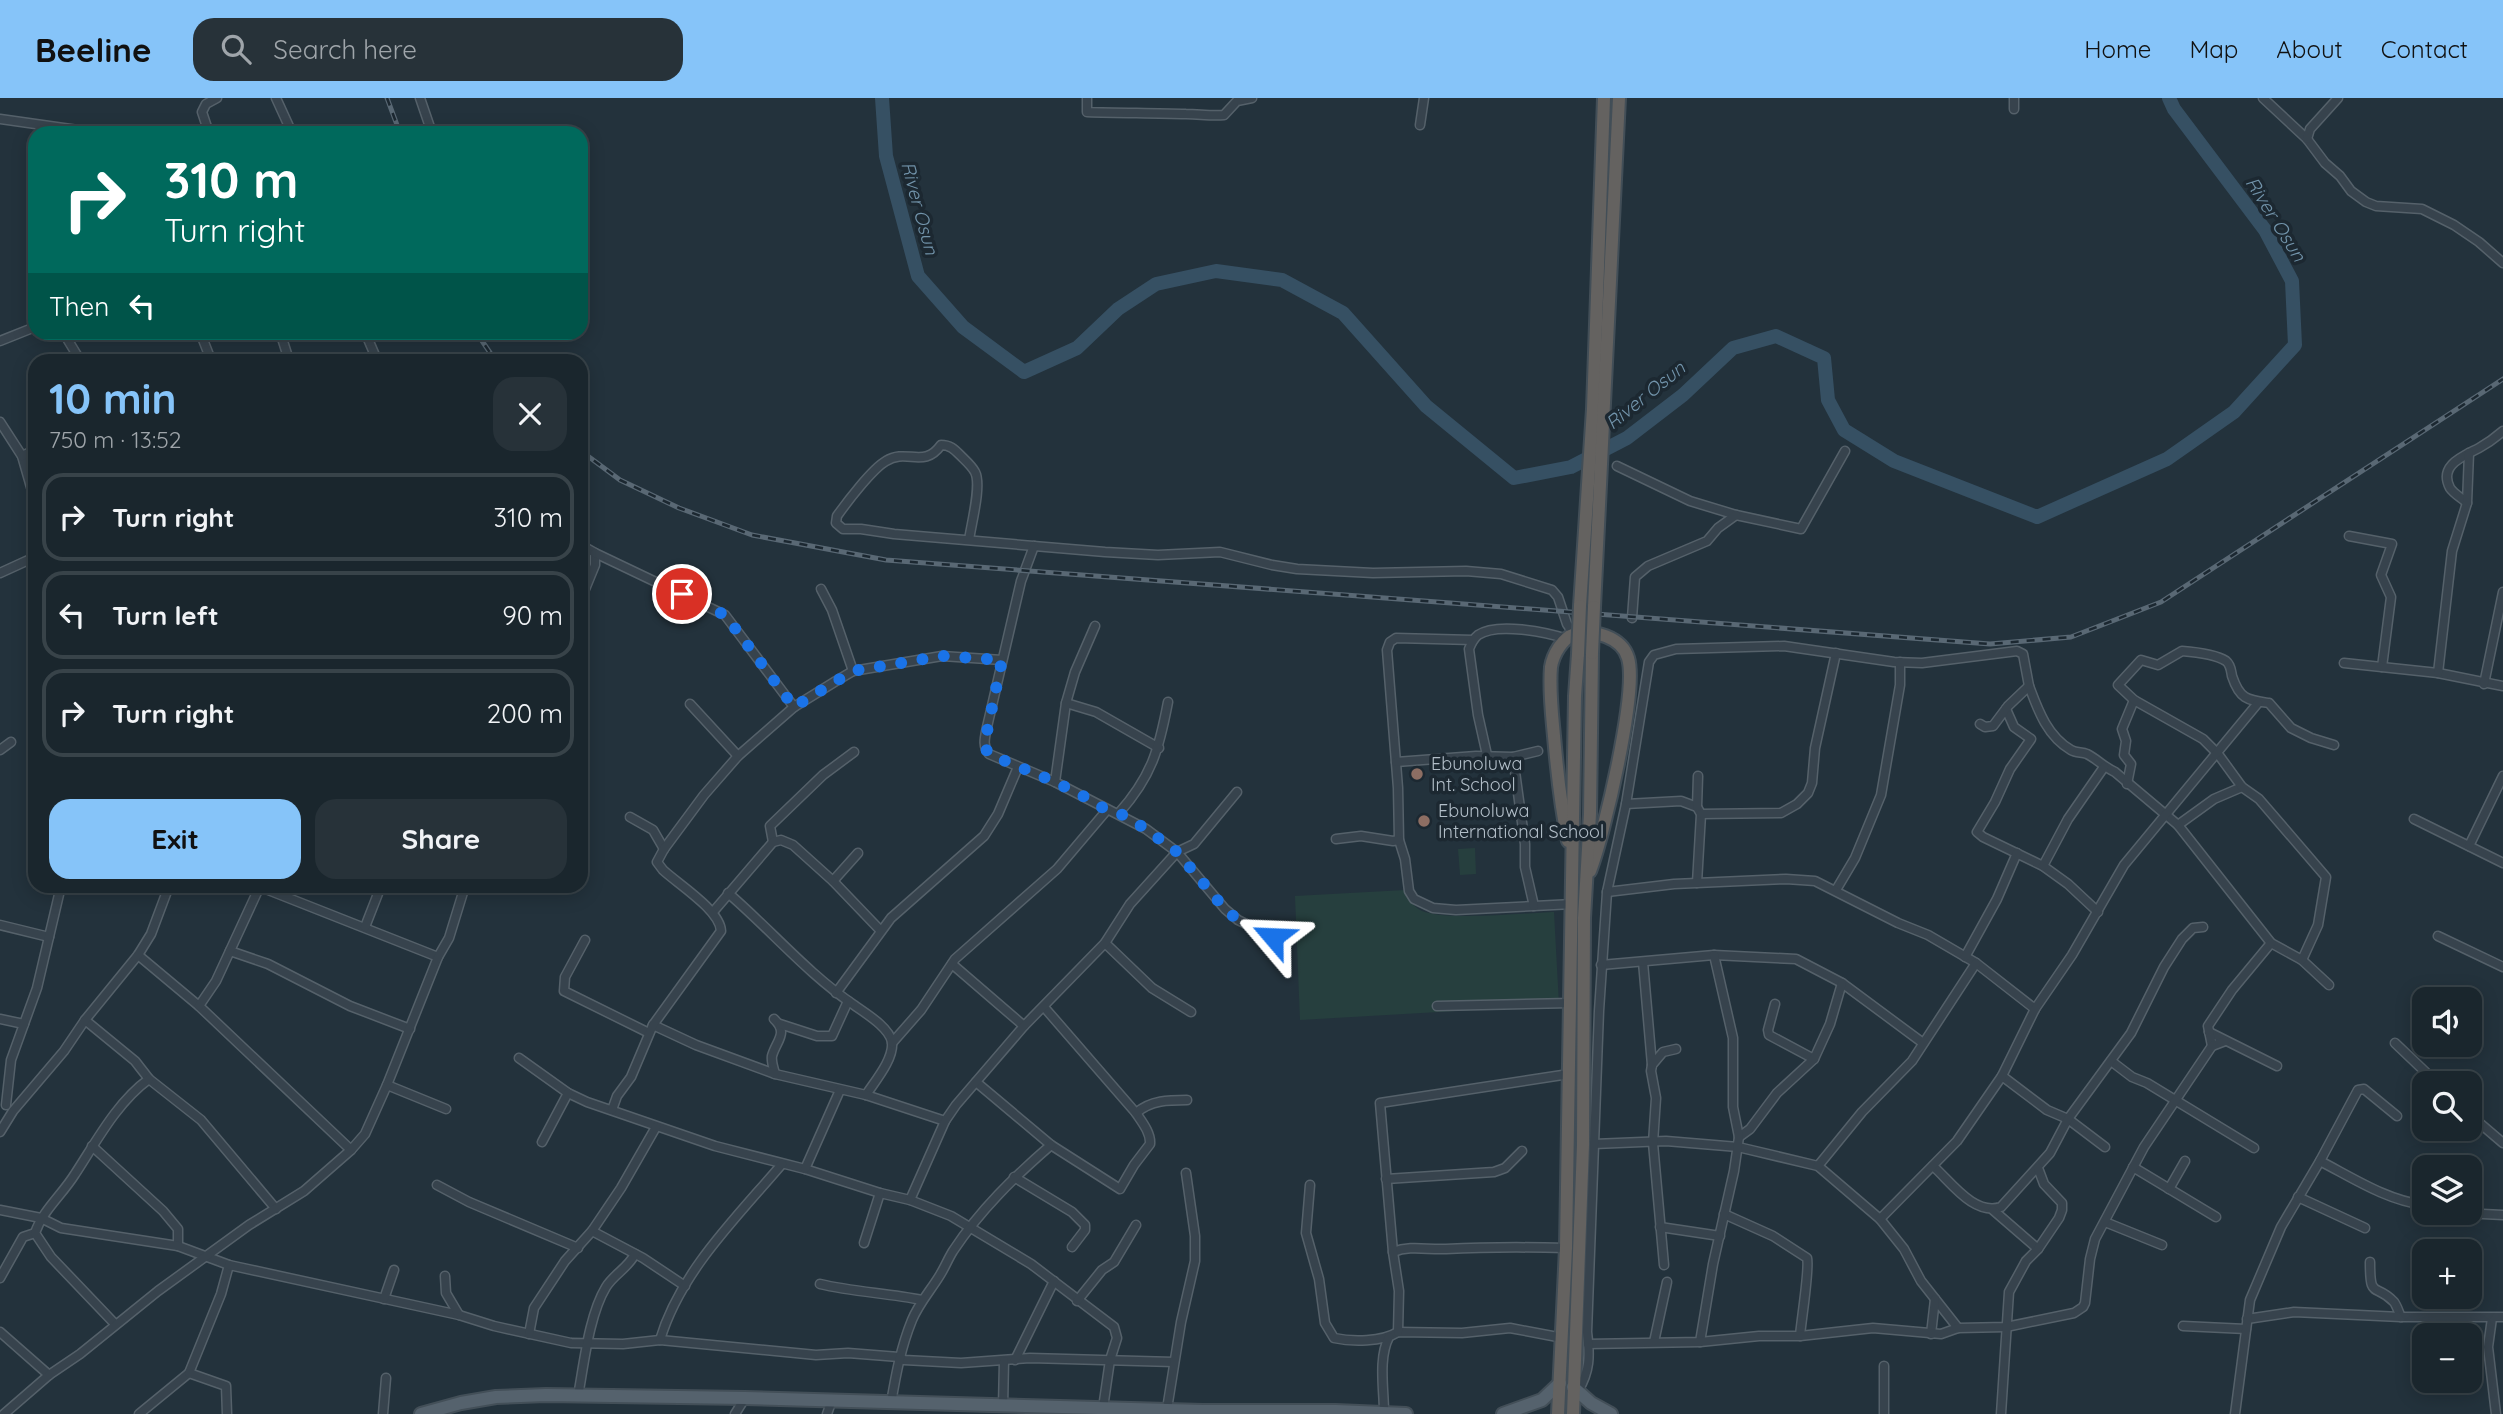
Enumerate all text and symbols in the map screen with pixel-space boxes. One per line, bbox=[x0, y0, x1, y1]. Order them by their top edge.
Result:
search box bbox=[193, 18, 683, 81]
text: Beeline bbox=[35, 29, 151, 70]
icon: search bbox=[217, 30, 255, 68]
text: Search here bbox=[273, 33, 417, 66]
text: Home bbox=[2084, 34, 2151, 64]
text: Map bbox=[2189, 34, 2238, 64]
text: About bbox=[2276, 34, 2343, 64]
text: Contact bbox=[2381, 34, 2468, 64]
text: 310 m bbox=[164, 149, 298, 210]
icon: right bbox=[49, 154, 140, 245]
water label: River Osun bbox=[896, 159, 944, 258]
water label: River Osun bbox=[2241, 172, 2312, 267]
text: Turn right bbox=[164, 210, 305, 250]
icon: left bbox=[123, 287, 161, 325]
text: Then bbox=[49, 290, 109, 323]
water label: River Osun bbox=[1600, 355, 1690, 434]
text: 10 min bbox=[49, 372, 177, 425]
button: close bbox=[493, 377, 567, 451]
text: 750 m · 13:52 bbox=[49, 425, 181, 454]
icon: right bbox=[53, 498, 91, 536]
text: Turn right bbox=[112, 501, 234, 534]
text: 310 m bbox=[493, 501, 563, 534]
pin bbox=[652, 564, 712, 624]
icon: arrive bbox=[663, 575, 701, 613]
icon: left bbox=[53, 596, 91, 634]
text: Turn left bbox=[112, 599, 219, 632]
text: 90 m bbox=[502, 599, 563, 632]
icon: right bbox=[53, 694, 91, 732]
text: Turn right bbox=[112, 697, 234, 730]
text: 200 m bbox=[487, 697, 563, 730]
place label: Ebunoluwa Int. School bbox=[1431, 752, 1522, 796]
marker: Ebunoluwa Int. School bbox=[1409, 766, 1425, 782]
button: Exit bbox=[49, 799, 301, 879]
button: Share bbox=[315, 799, 567, 879]
place label: Ebunoluwa International School bbox=[1438, 799, 1604, 843]
marker: Ebunoluwa International School bbox=[1416, 813, 1432, 829]
position arrow bbox=[1236, 900, 1310, 974]
map controls bbox=[2412, 987, 2482, 1393]
button: sound bbox=[2412, 987, 2482, 1057]
button: search bbox=[2412, 1071, 2482, 1141]
button: layers bbox=[2412, 1155, 2482, 1225]
button: + bbox=[2412, 1239, 2482, 1309]
button: − bbox=[2412, 1323, 2482, 1393]

